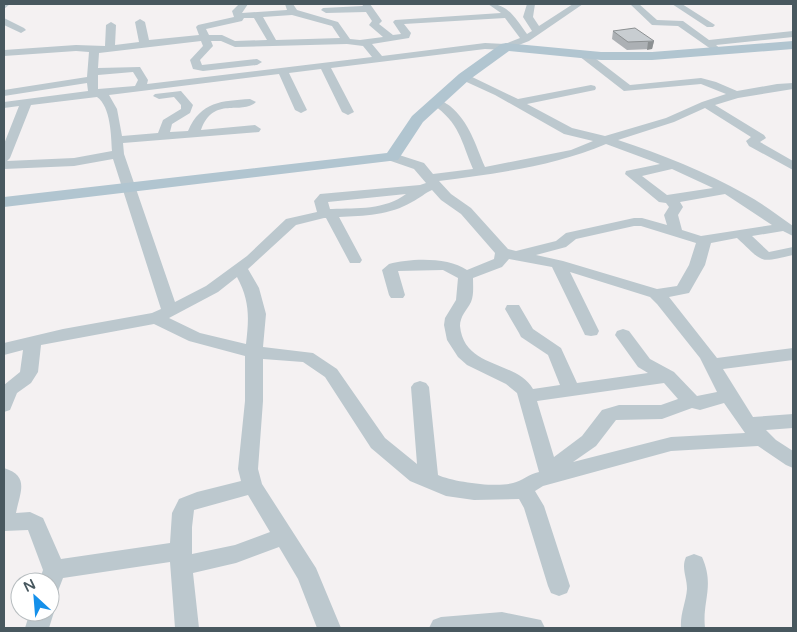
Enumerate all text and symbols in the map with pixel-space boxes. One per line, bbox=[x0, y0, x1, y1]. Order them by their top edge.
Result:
north arrow bbox=[10, 572, 60, 622]
text: N bbox=[21, 576, 38, 596]

